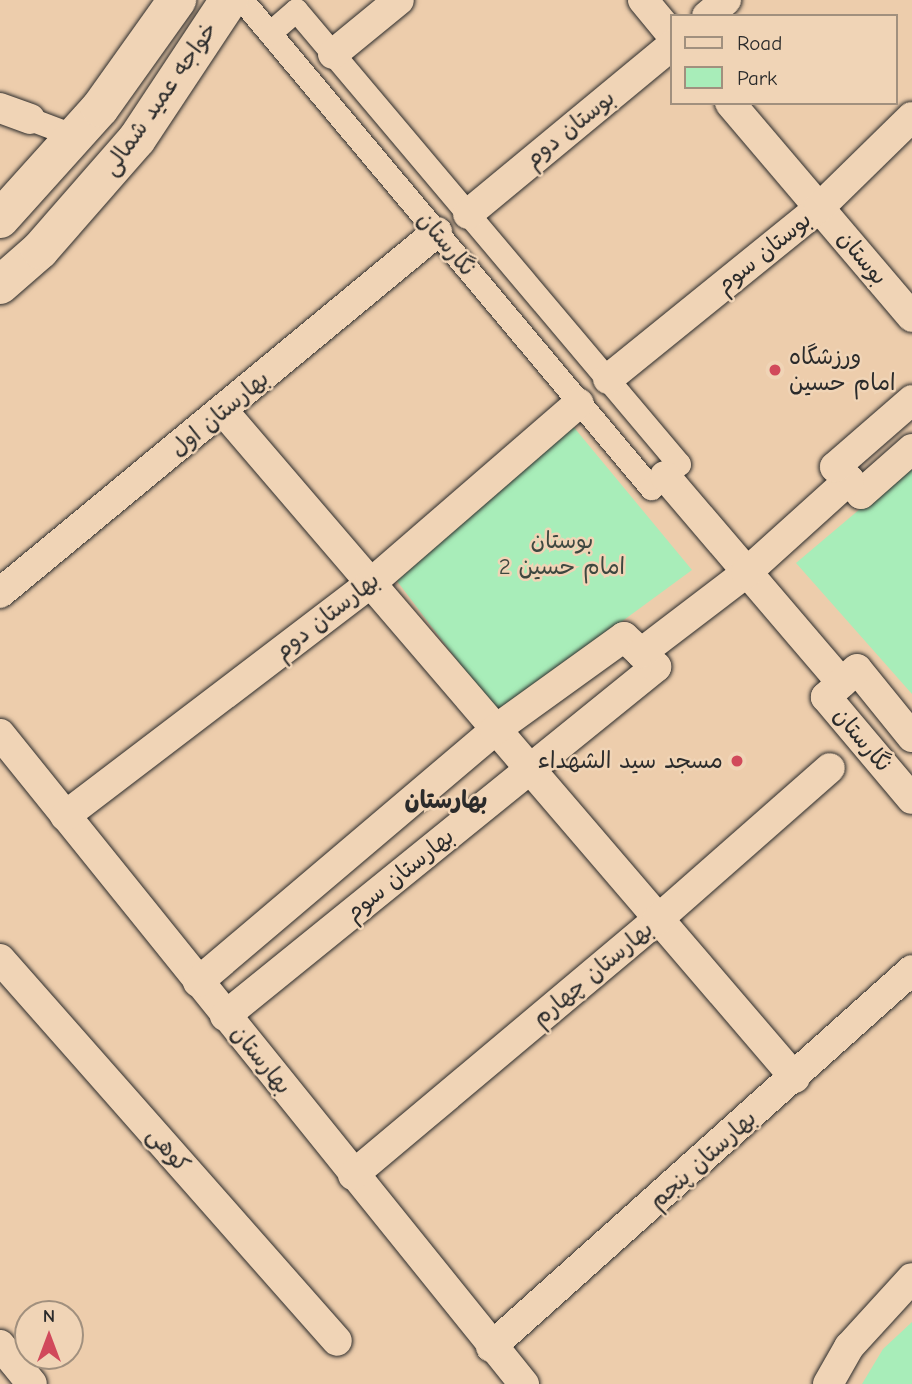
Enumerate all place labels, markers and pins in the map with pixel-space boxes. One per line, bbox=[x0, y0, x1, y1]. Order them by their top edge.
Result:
place label: ورزشگاه امام حسین bbox=[789, 343, 896, 397]
marker: ورزشگاه امام حسین bbox=[767, 362, 783, 378]
place label: مسجد سید الشهداء bbox=[538, 747, 723, 775]
marker: مسجد سید الشهداء bbox=[729, 753, 745, 769]

